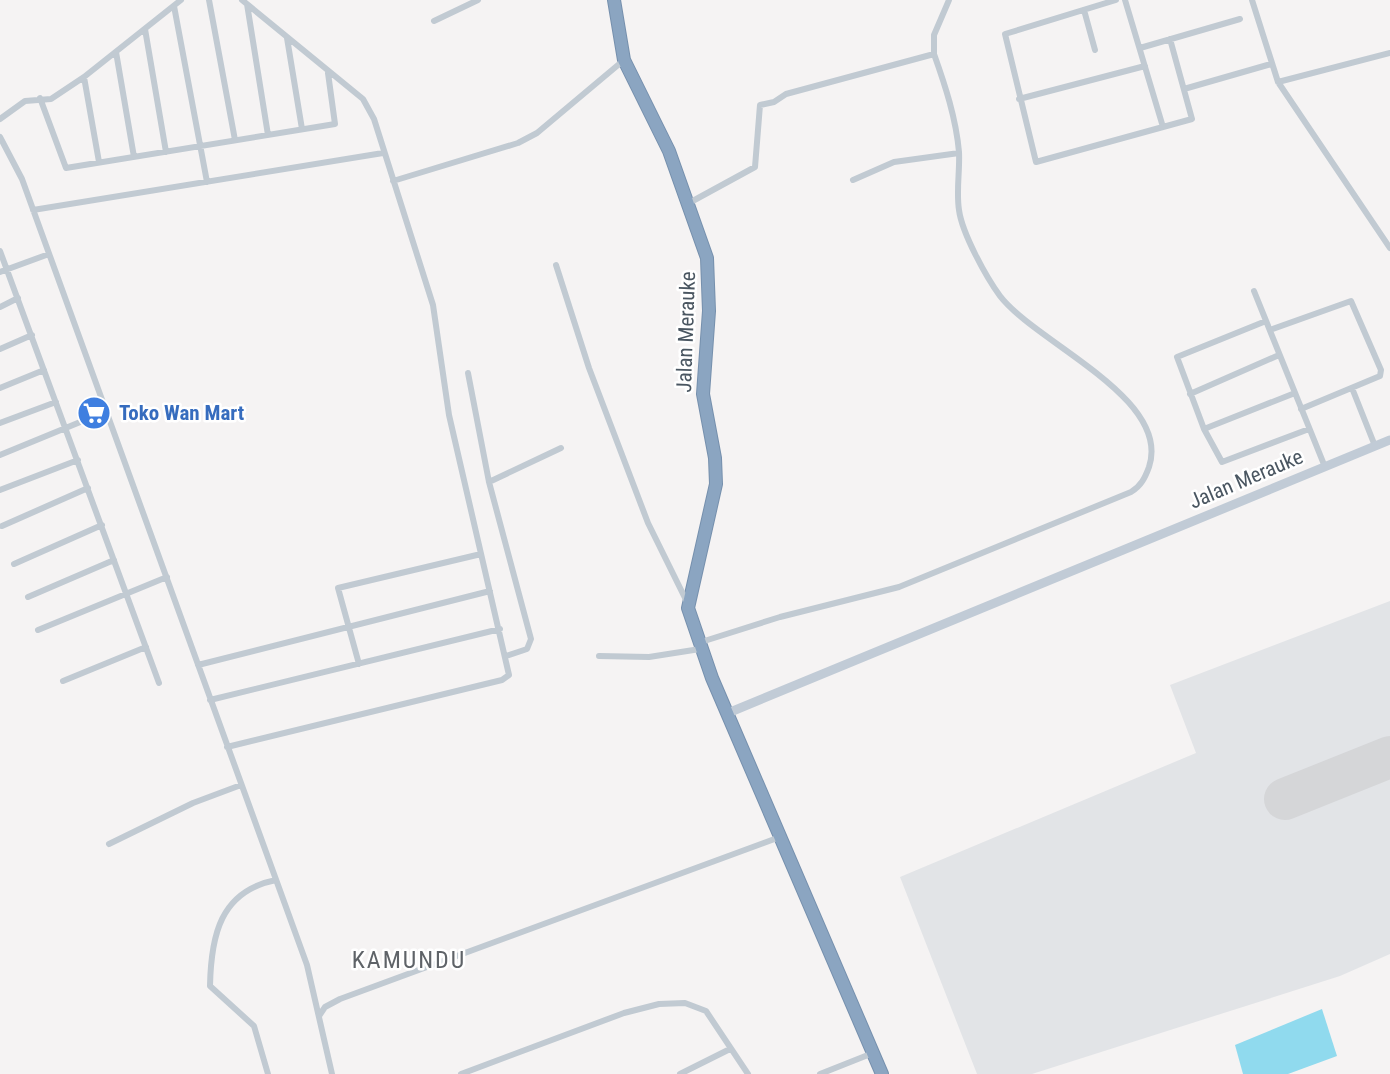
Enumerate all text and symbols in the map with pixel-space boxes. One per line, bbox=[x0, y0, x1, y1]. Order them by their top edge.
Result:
street label: Jalan Merauke bbox=[672, 271, 700, 393]
supermarket icon: Toko Wan Mart bbox=[75, 394, 113, 432]
place label: Toko Wan Mart bbox=[119, 401, 244, 425]
street label: Jalan Merauke bbox=[1186, 444, 1307, 514]
district label: KAMUNDU bbox=[352, 946, 466, 974]

